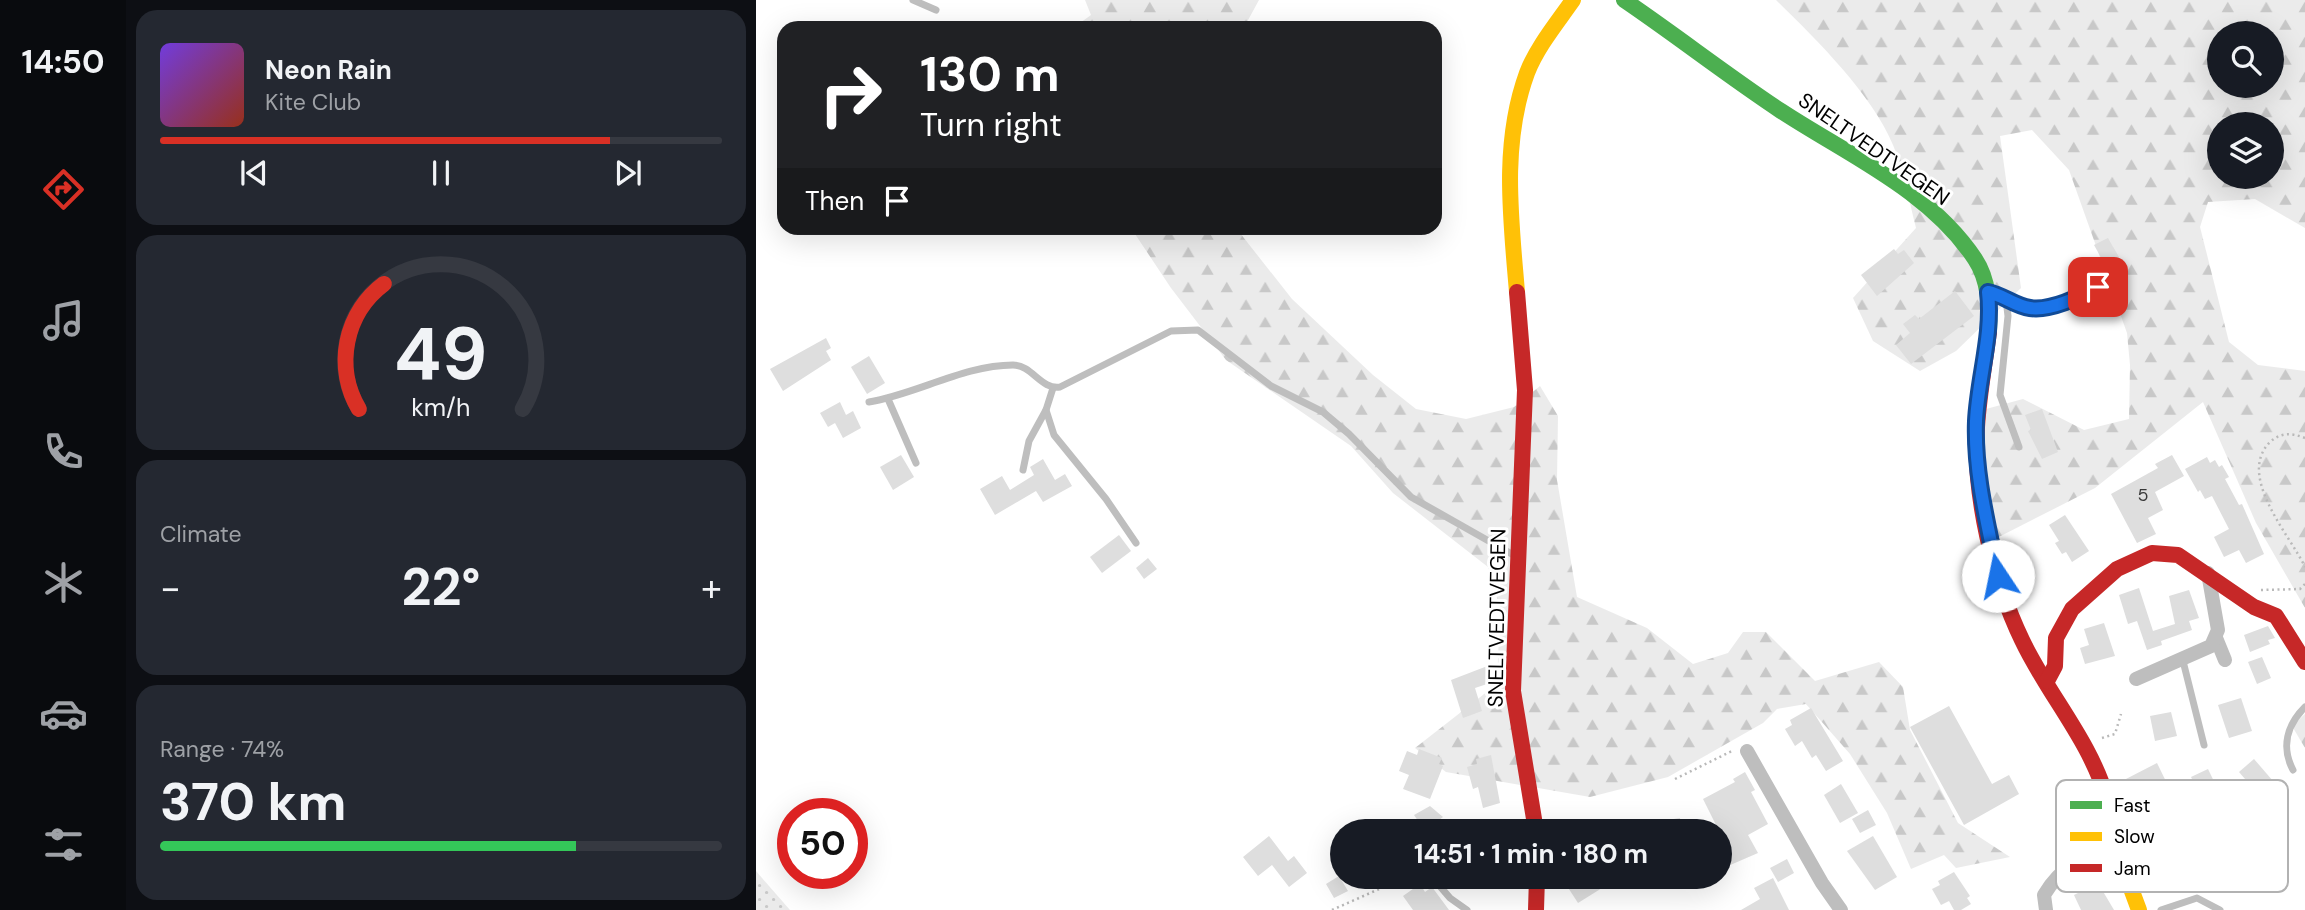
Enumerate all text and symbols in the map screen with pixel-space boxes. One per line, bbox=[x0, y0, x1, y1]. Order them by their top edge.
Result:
map controls bbox=[2207, 21, 2284, 189]
button: search bbox=[2207, 21, 2284, 98]
text: 14:50 bbox=[21, 41, 105, 83]
text: 130 m bbox=[920, 42, 1060, 106]
icon: right bbox=[805, 49, 896, 140]
text: Neon Rain bbox=[265, 53, 392, 87]
street label: SNELTVEDTVEGEN bbox=[1793, 86, 1955, 212]
text: Kite Club bbox=[265, 87, 361, 117]
text: Turn right bbox=[920, 104, 1062, 146]
button: layers bbox=[2207, 112, 2284, 189]
icon: previous bbox=[235, 154, 273, 192]
icon: pause bbox=[422, 154, 460, 192]
icon: next bbox=[609, 154, 647, 192]
icon: directions bbox=[39, 165, 88, 214]
icon: arrive bbox=[878, 182, 916, 220]
text: Then bbox=[805, 184, 864, 218]
pin bbox=[2068, 257, 2128, 317]
icon: arrive bbox=[2079, 268, 2117, 306]
icon: music bbox=[39, 296, 88, 345]
text: 49 bbox=[394, 307, 488, 402]
text: km/h bbox=[411, 390, 471, 423]
icon: phone bbox=[39, 427, 88, 476]
house number: 5 bbox=[2138, 483, 2148, 507]
text: Climate bbox=[160, 519, 242, 549]
street label: SNELTVEDTVEGEN bbox=[1481, 528, 1513, 708]
position arrow bbox=[1961, 539, 2035, 613]
text: 22° bbox=[402, 553, 480, 621]
icon: climate bbox=[39, 558, 88, 607]
text: − bbox=[160, 563, 181, 613]
text: + bbox=[701, 563, 722, 613]
icon: car bbox=[39, 689, 88, 738]
text: Range · 74% bbox=[160, 734, 284, 764]
text: 370 km bbox=[160, 768, 346, 836]
legend bbox=[2056, 780, 2288, 892]
text: Fast bbox=[2114, 793, 2150, 818]
speed limit sign: 50 bbox=[777, 798, 868, 889]
icon: filters bbox=[39, 820, 88, 869]
text: Slow bbox=[2114, 824, 2155, 849]
text: 14:51 · 1 min · 180 m bbox=[1414, 837, 1648, 871]
text: Jam bbox=[2114, 856, 2151, 881]

